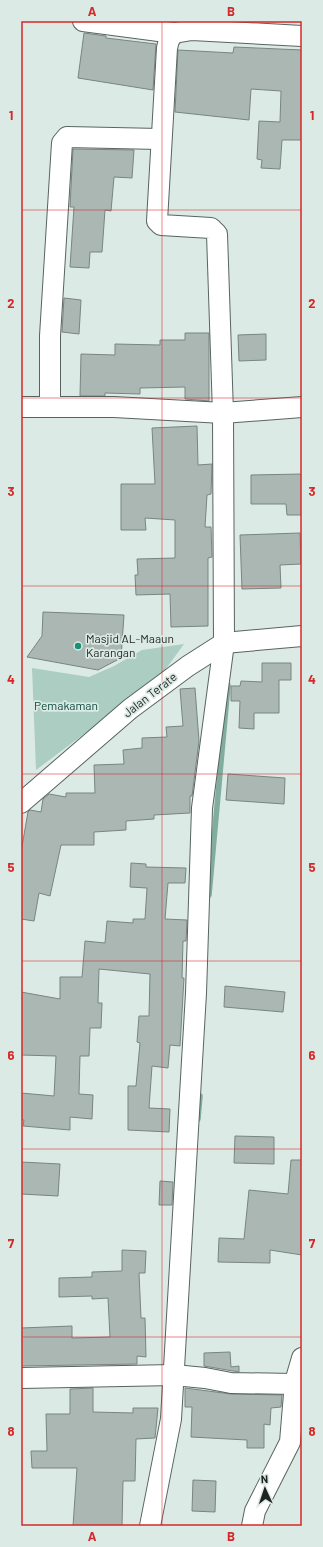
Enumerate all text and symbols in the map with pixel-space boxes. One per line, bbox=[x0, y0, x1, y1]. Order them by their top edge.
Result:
text: A bbox=[88, 3, 97, 19]
text: B bbox=[227, 3, 235, 19]
text: 1 bbox=[9, 107, 13, 123]
text: 1 bbox=[310, 107, 314, 123]
text: 2 bbox=[7, 295, 15, 311]
text: 2 bbox=[308, 295, 316, 311]
text: 3 bbox=[7, 483, 15, 499]
text: 3 bbox=[308, 483, 316, 499]
place label: Masjid AL-Maaun Karangan bbox=[86, 631, 174, 659]
marker: Masjid AL-Maaun Karangan bbox=[73, 641, 83, 651]
street label: Jalan Terate bbox=[120, 669, 179, 719]
text: 4 bbox=[7, 671, 15, 687]
text: 4 bbox=[308, 671, 316, 687]
park label: Pemakaman bbox=[34, 698, 98, 712]
text: 5 bbox=[7, 859, 15, 875]
text: 5 bbox=[308, 859, 316, 875]
text: 6 bbox=[8, 1047, 15, 1063]
text: 6 bbox=[309, 1047, 316, 1063]
text: 7 bbox=[8, 1235, 15, 1251]
text: 7 bbox=[309, 1235, 316, 1251]
text: 8 bbox=[7, 1423, 15, 1439]
text: 8 bbox=[308, 1423, 316, 1439]
north arrow bbox=[245, 1469, 285, 1509]
text: N bbox=[260, 1472, 268, 1485]
text: A bbox=[88, 1528, 97, 1544]
text: B bbox=[227, 1528, 235, 1544]

